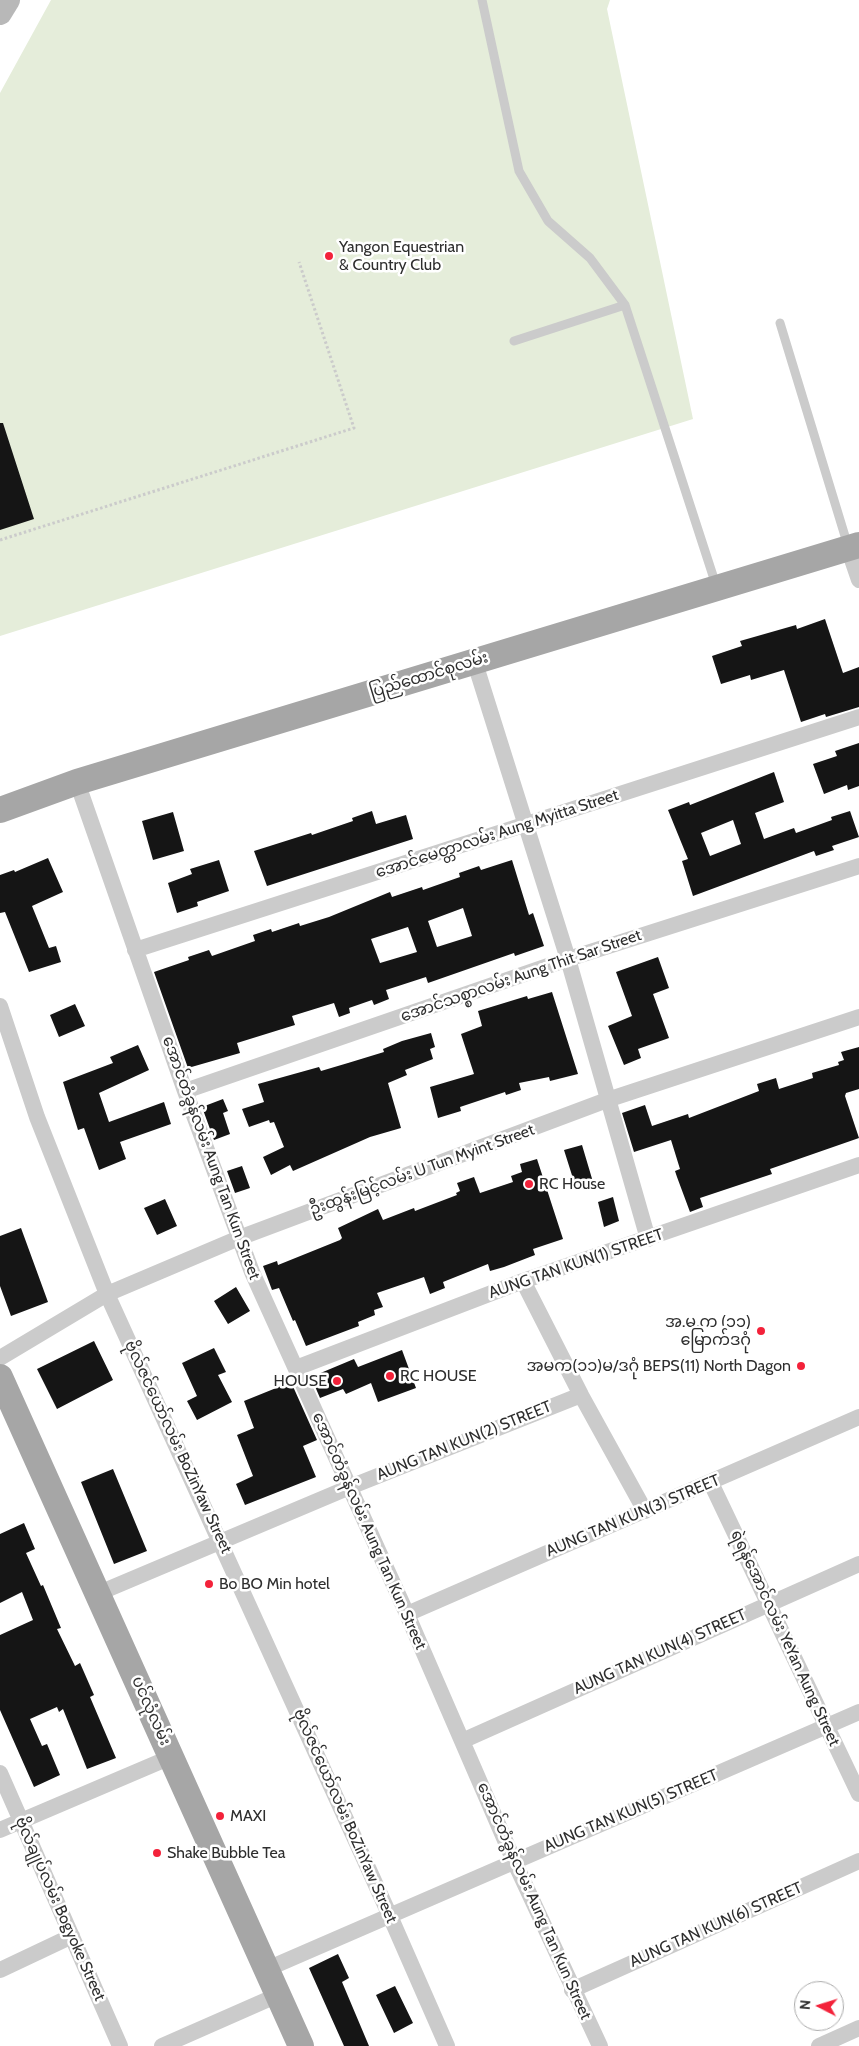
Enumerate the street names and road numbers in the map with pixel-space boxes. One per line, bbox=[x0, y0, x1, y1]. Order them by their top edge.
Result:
street label: ပြည်ထောင်စုလမ်း bbox=[367, 648, 491, 702]
street label: အောင်မေတ္တာလမ်း Aung Myitta Street bbox=[373, 786, 621, 882]
street label: အောင်သစ္စာလမ်း Aung Thit Sar Street bbox=[398, 926, 644, 1026]
street label: အောင်တံခွန်လမ်း Aung Tan Kun Street bbox=[158, 1034, 264, 1282]
street label: ဦးထွန်းမြင့်လမ်း U Tun Myint Street bbox=[307, 1120, 537, 1220]
street label: AUNG TAN KUN(1) STREET bbox=[486, 1225, 666, 1303]
street label: ဗိုလ်ဇင်ယော်လမ်း BoZinYaw Street bbox=[120, 1338, 236, 1556]
street label: AUNG TAN KUN(2) STREET bbox=[374, 1397, 554, 1485]
street label: အောင်တံခွန်လမ်း Aung Tan Kun Street bbox=[308, 1409, 430, 1653]
street label: AUNG TAN KUN(3) STREET bbox=[543, 1471, 723, 1561]
street label: ရဲရန်အောင်လမ်း YeYan Aung Street bbox=[726, 1527, 844, 1749]
street label: AUNG TAN KUN(4) STREET bbox=[571, 1605, 749, 1699]
street label: ပင်လုံလမ်း bbox=[127, 1673, 175, 1749]
street label: ဗိုလ်ဇင်ယော်လမ်း BoZinYaw Street bbox=[289, 1706, 401, 1926]
street label: AUNG TAN KUN(5) STREET bbox=[541, 1766, 721, 1856]
street label: အောင်တံခွန်လမ်း Aung Tan Kun Street bbox=[473, 1779, 595, 2023]
street label: ဗိုလ်ချုပ်လမ်း Bogyoke Street bbox=[11, 1814, 109, 2004]
street label: AUNG TAN KUN(6) STREET bbox=[627, 1878, 805, 1972]

